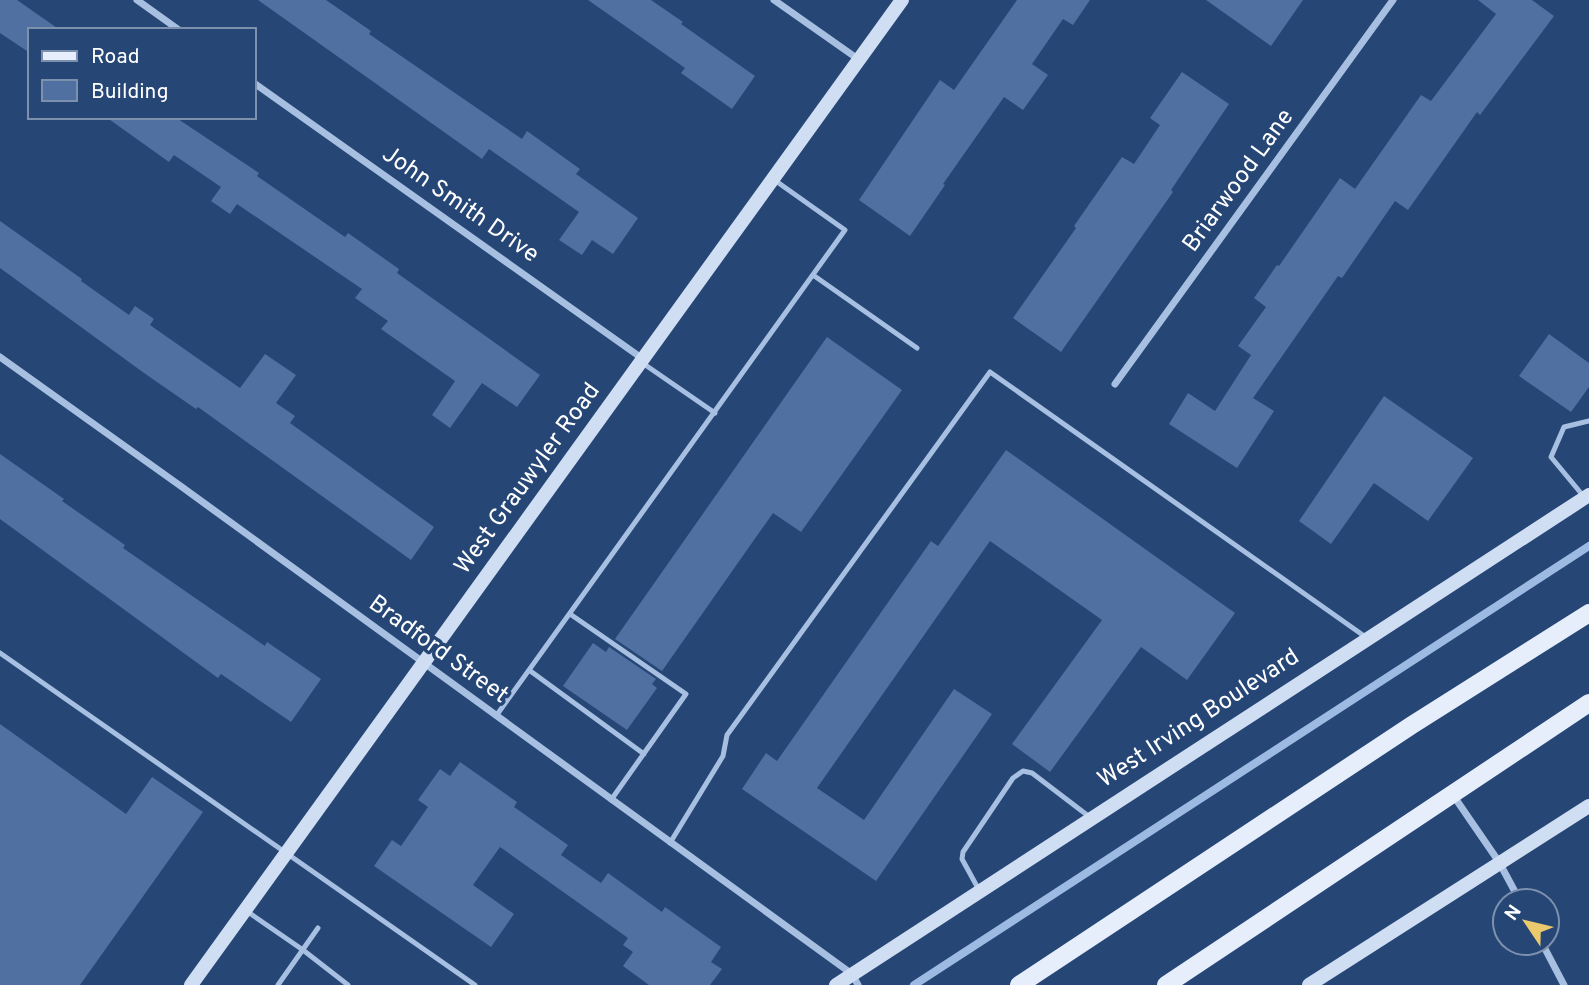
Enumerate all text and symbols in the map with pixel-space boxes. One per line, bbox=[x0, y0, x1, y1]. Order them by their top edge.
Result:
legend bbox=[28, 28, 256, 119]
text: Road bbox=[91, 44, 140, 71]
text: Building bbox=[91, 79, 169, 106]
street label: Briarwood Lane bbox=[1177, 103, 1301, 259]
street label: John Smith Drive bbox=[376, 140, 544, 270]
street label: West Grauwyler Road bbox=[448, 377, 608, 581]
street label: Bradford Street bbox=[362, 589, 514, 711]
street label: West Irving Boulevard bbox=[1093, 643, 1305, 795]
north arrow bbox=[1491, 887, 1561, 957]
text: N bbox=[1500, 901, 1527, 926]

